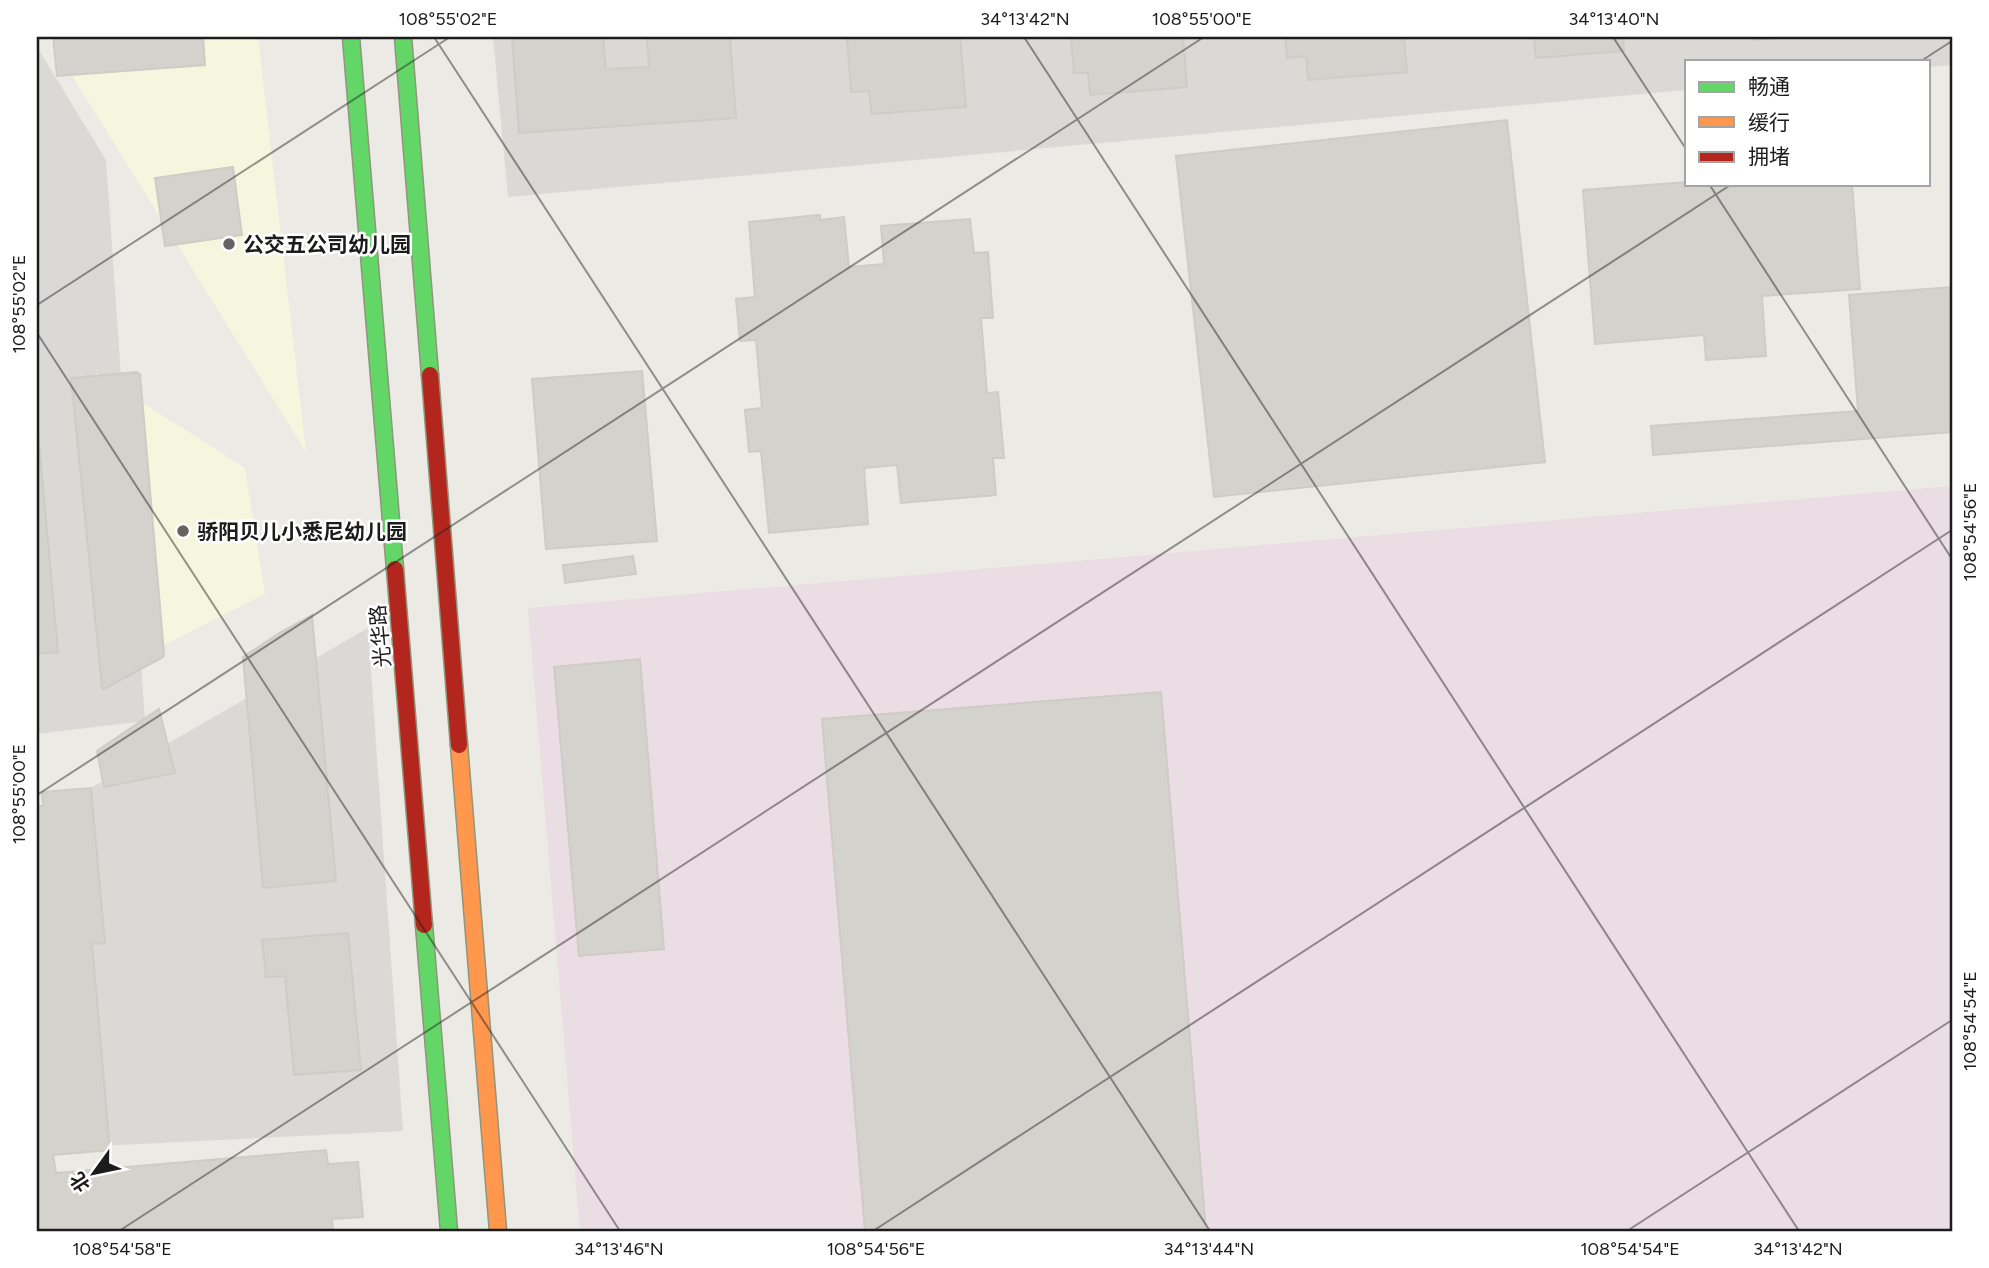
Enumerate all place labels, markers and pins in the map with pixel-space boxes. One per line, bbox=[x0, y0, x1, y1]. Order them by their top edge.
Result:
place label: 公交五公司幼儿园 bbox=[243, 232, 411, 257]
marker: 公交五公司幼儿园 bbox=[221, 236, 237, 252]
place label: 骄阳贝儿小悉尼幼儿园 bbox=[197, 519, 407, 544]
marker: 骄阳贝儿小悉尼幼儿园 bbox=[175, 523, 191, 539]

